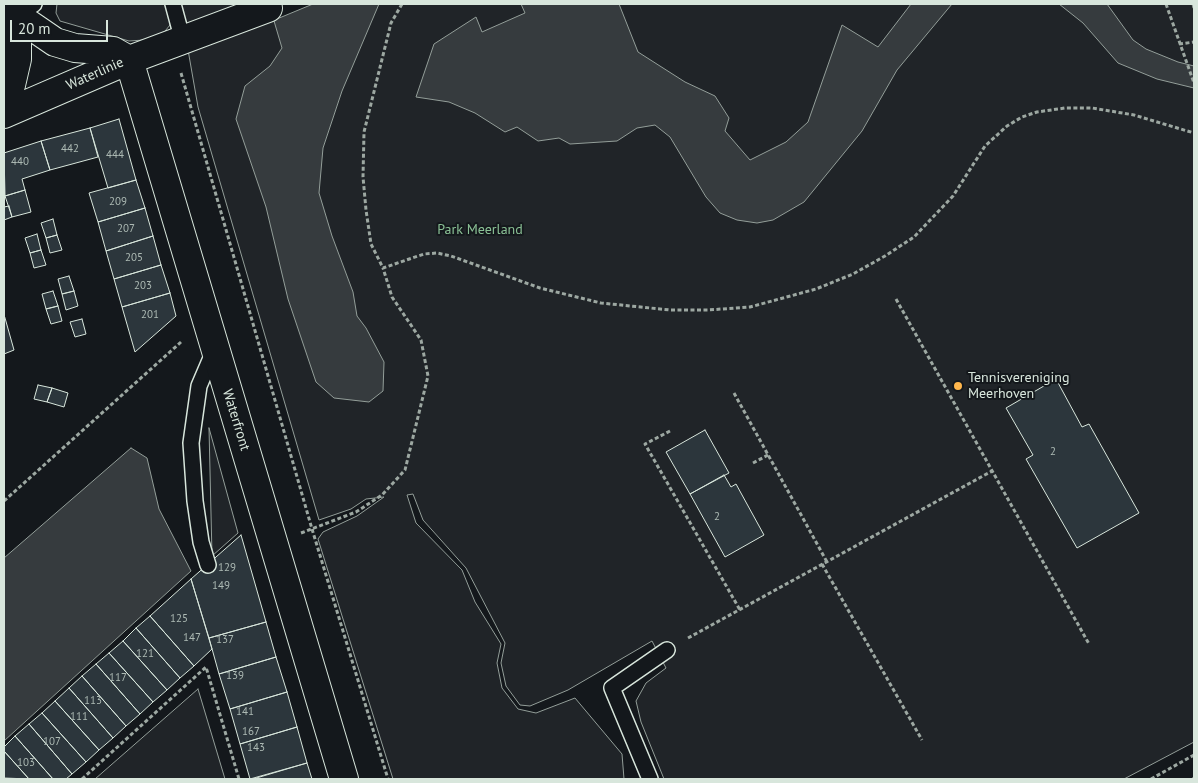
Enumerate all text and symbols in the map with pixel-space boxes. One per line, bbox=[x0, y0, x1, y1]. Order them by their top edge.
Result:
scale bar bbox=[12, 10, 110, 42]
text: 20 m bbox=[18, 19, 51, 38]
street label: Waterlinie bbox=[64, 54, 126, 94]
house number: 442 bbox=[61, 142, 79, 156]
house number: 444 bbox=[106, 148, 124, 162]
house number: 440 bbox=[11, 155, 29, 169]
house number: 209 bbox=[109, 195, 127, 209]
house number: 207 bbox=[117, 222, 135, 236]
park label: Park Meerland bbox=[437, 222, 523, 238]
house number: 205 bbox=[125, 251, 143, 265]
house number: 203 bbox=[134, 279, 152, 293]
house number: 201 bbox=[141, 308, 159, 322]
place label: Tennisvereniging Meerhoven bbox=[968, 370, 1069, 402]
marker: Tennisvereniging Meerhoven bbox=[952, 380, 964, 392]
street label: Waterfront bbox=[219, 387, 253, 453]
house number: 2 bbox=[1050, 445, 1056, 459]
house number: 2 bbox=[714, 510, 720, 524]
house number: 129 bbox=[218, 561, 236, 575]
house number: 149 bbox=[212, 579, 230, 593]
house number: 125 bbox=[170, 612, 188, 626]
house number: 147 bbox=[183, 631, 201, 645]
house number: 137 bbox=[216, 633, 234, 647]
house number: 121 bbox=[136, 647, 154, 661]
house number: 139 bbox=[226, 669, 244, 683]
house number: 117 bbox=[109, 671, 127, 685]
house number: 113 bbox=[84, 694, 102, 708]
house number: 141 bbox=[236, 705, 254, 719]
house number: 111 bbox=[70, 710, 88, 724]
house number: 167 bbox=[242, 725, 260, 739]
house number: 107 bbox=[43, 735, 61, 749]
house number: 143 bbox=[247, 741, 265, 755]
house number: 103 bbox=[17, 756, 35, 770]

